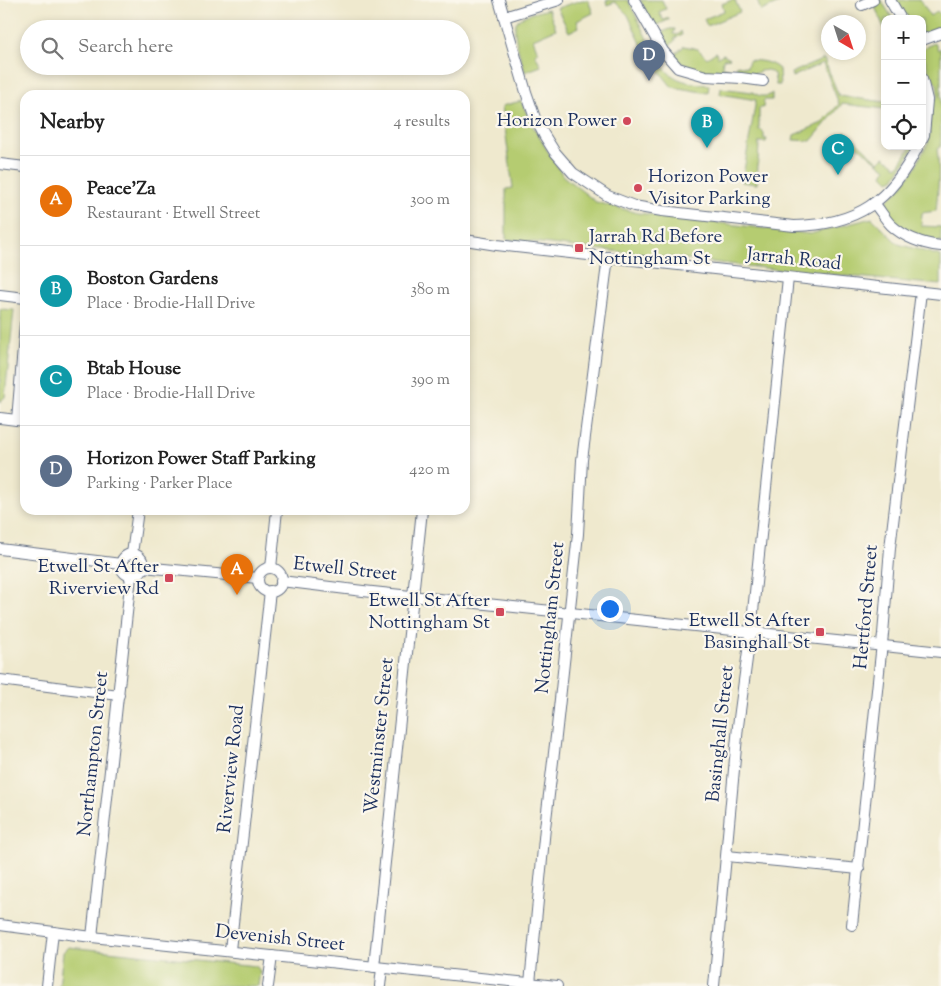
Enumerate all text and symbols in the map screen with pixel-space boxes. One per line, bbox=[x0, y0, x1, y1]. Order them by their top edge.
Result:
north arrow bbox=[821, 15, 866, 60]
map controls bbox=[881, 15, 926, 150]
button: + bbox=[881, 15, 926, 60]
search box bbox=[20, 20, 470, 75]
icon: search bbox=[38, 34, 66, 62]
text: Search here bbox=[78, 34, 173, 61]
pin: D bbox=[633, 40, 665, 81]
button: − bbox=[881, 60, 926, 105]
button: locate bbox=[881, 105, 926, 150]
pin: B bbox=[691, 107, 723, 148]
text: Nearby bbox=[40, 108, 105, 138]
place label: Horizon Power bbox=[497, 108, 617, 135]
text: 4 results bbox=[394, 111, 450, 134]
marker: Horizon Power bbox=[621, 115, 633, 127]
pin: C bbox=[822, 134, 854, 175]
place label: Horizon Power Visitor Parking bbox=[648, 164, 770, 213]
text: Peace'Za bbox=[87, 176, 156, 203]
marker: Horizon Power Visitor Parking bbox=[632, 182, 644, 194]
text: A bbox=[50, 189, 63, 212]
text: 300 m bbox=[410, 189, 450, 212]
text: Restaurant · Etwell Street bbox=[87, 203, 260, 226]
place label: Jarrah Rd Before Nottingham St bbox=[588, 224, 723, 273]
marker: Jarrah Rd Before Nottingham St bbox=[573, 242, 585, 254]
street label: Jarrah Road bbox=[744, 242, 843, 278]
text: Boston Gardens bbox=[87, 266, 218, 293]
text: B bbox=[51, 279, 61, 302]
text: 380 m bbox=[410, 279, 450, 302]
text: Place · Brodie-Hall Drive bbox=[87, 293, 255, 316]
text: Btab House bbox=[87, 356, 181, 383]
text: C bbox=[50, 369, 62, 392]
text: 390 m bbox=[411, 369, 450, 392]
text: Place · Brodie-Hall Drive bbox=[87, 383, 255, 406]
text: Horizon Power Staff Parking bbox=[87, 446, 315, 473]
text: D bbox=[50, 459, 62, 482]
text: 420 m bbox=[409, 459, 450, 482]
text: Parking · Parker Place bbox=[87, 473, 233, 496]
street label: Nottingham Street bbox=[530, 540, 572, 695]
street label: Hertford Street bbox=[848, 543, 886, 670]
street label: Etwell Street bbox=[292, 551, 399, 589]
place label: Etwell St After Riverview Rd bbox=[38, 554, 159, 603]
pin: A bbox=[221, 554, 253, 595]
marker: Etwell St After Riverview Rd bbox=[163, 572, 175, 584]
place label: Etwell St After Nottingham St bbox=[369, 588, 490, 637]
your location bbox=[597, 596, 623, 622]
marker: Etwell St After Nottingham St bbox=[494, 606, 506, 618]
place label: Etwell St After Basinghall St bbox=[689, 608, 810, 657]
marker: Etwell St After Basinghall St bbox=[814, 626, 826, 638]
street label: Westminster Street bbox=[358, 656, 402, 816]
street label: Basinghall Street bbox=[700, 664, 742, 804]
street label: Northampton Street bbox=[72, 670, 116, 838]
street label: Riverview Road bbox=[212, 703, 252, 835]
street label: Devenish Street bbox=[214, 919, 347, 959]

